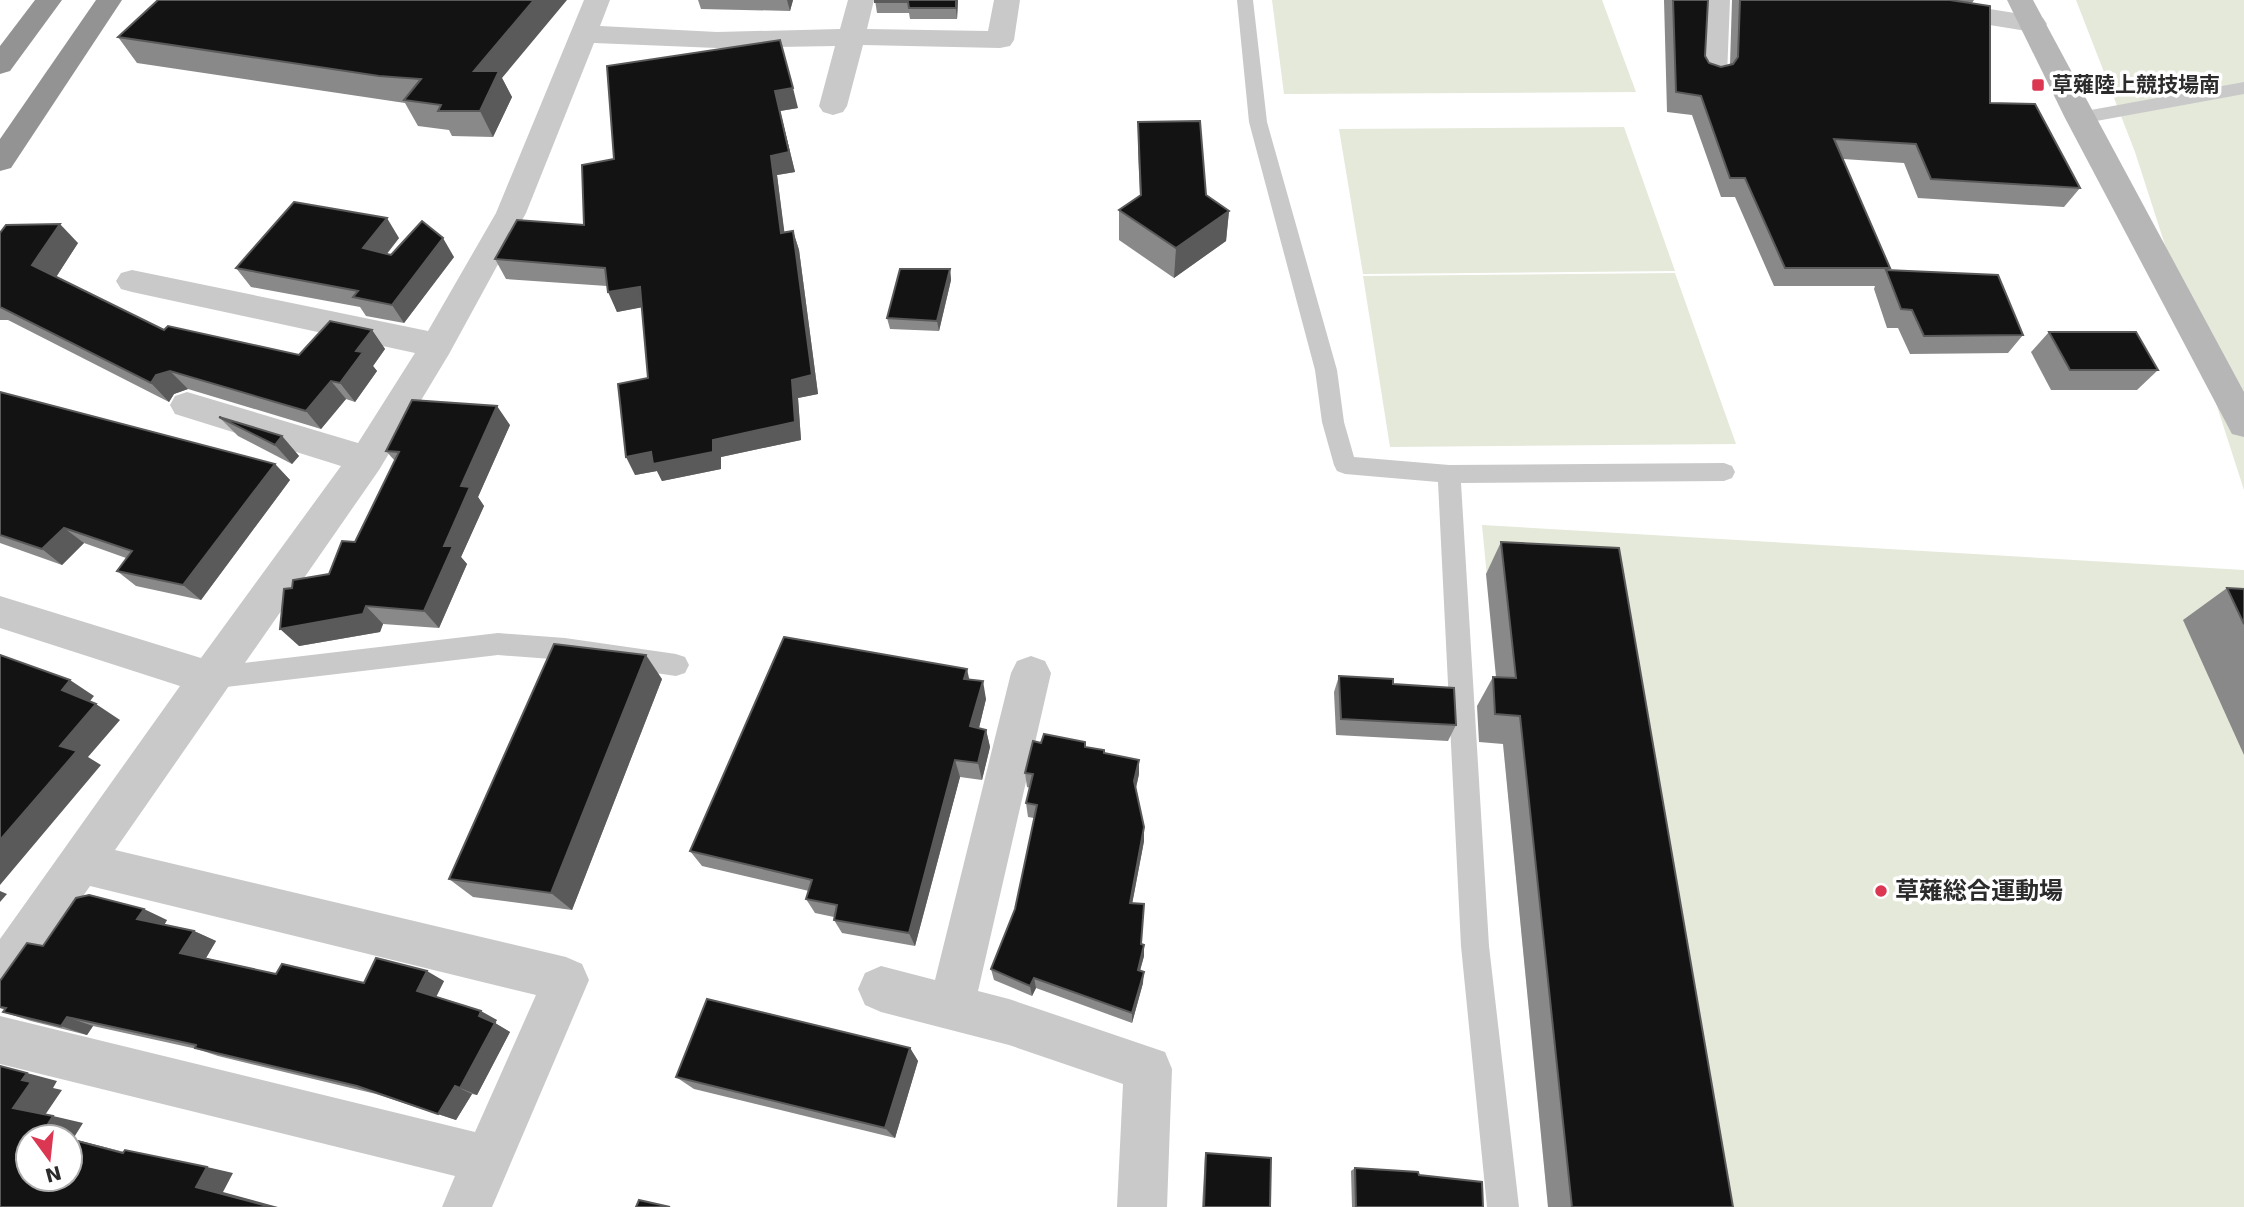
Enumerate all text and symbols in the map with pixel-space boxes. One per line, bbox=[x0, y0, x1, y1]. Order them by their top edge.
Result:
place label: 草薙陸上競技場南 bbox=[2052, 73, 2220, 97]
marker: 草薙陸上競技場南 bbox=[2030, 77, 2046, 93]
place label: 草薙総合運動場 bbox=[1895, 877, 2063, 905]
marker: 草薙総合運動場 bbox=[1873, 883, 1889, 899]
north arrow bbox=[14, 1123, 84, 1193]
text: N bbox=[43, 1162, 64, 1187]

